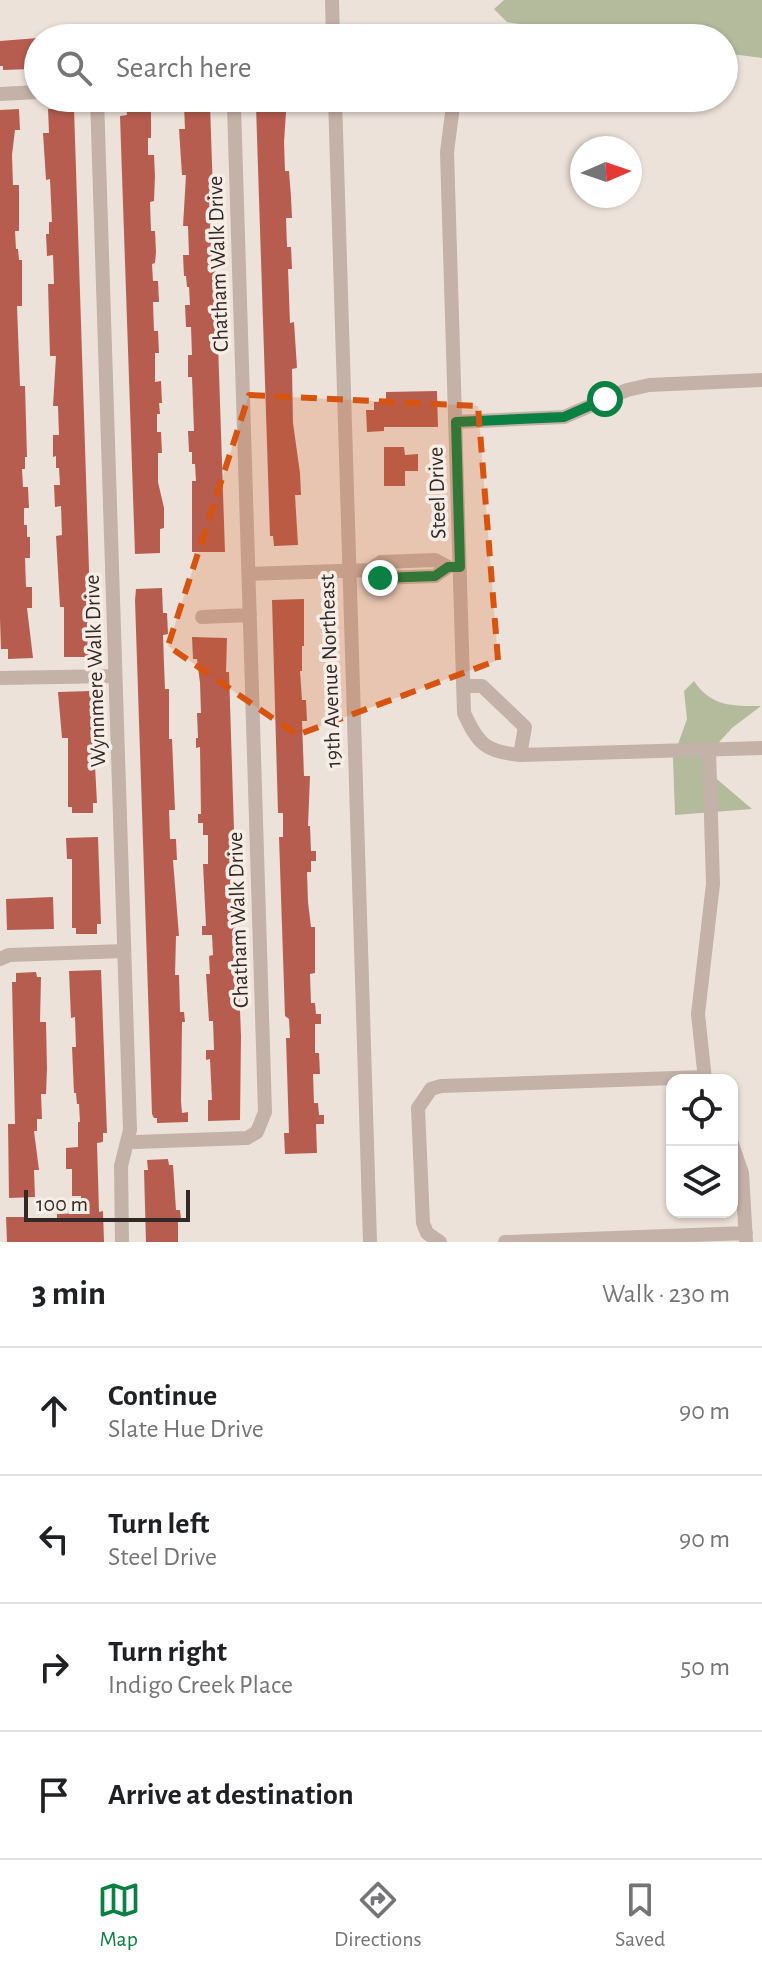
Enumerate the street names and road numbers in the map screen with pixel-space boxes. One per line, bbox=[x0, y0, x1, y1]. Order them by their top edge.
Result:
street label: Chatham Walk Drive bbox=[204, 176, 232, 352]
street label: Steel Drive bbox=[424, 447, 450, 539]
street label: Wynnmere Walk Drive bbox=[81, 574, 109, 768]
street label: 19th Avenue Northeast bbox=[316, 574, 344, 768]
street label: Chatham Walk Drive bbox=[224, 832, 252, 1008]

